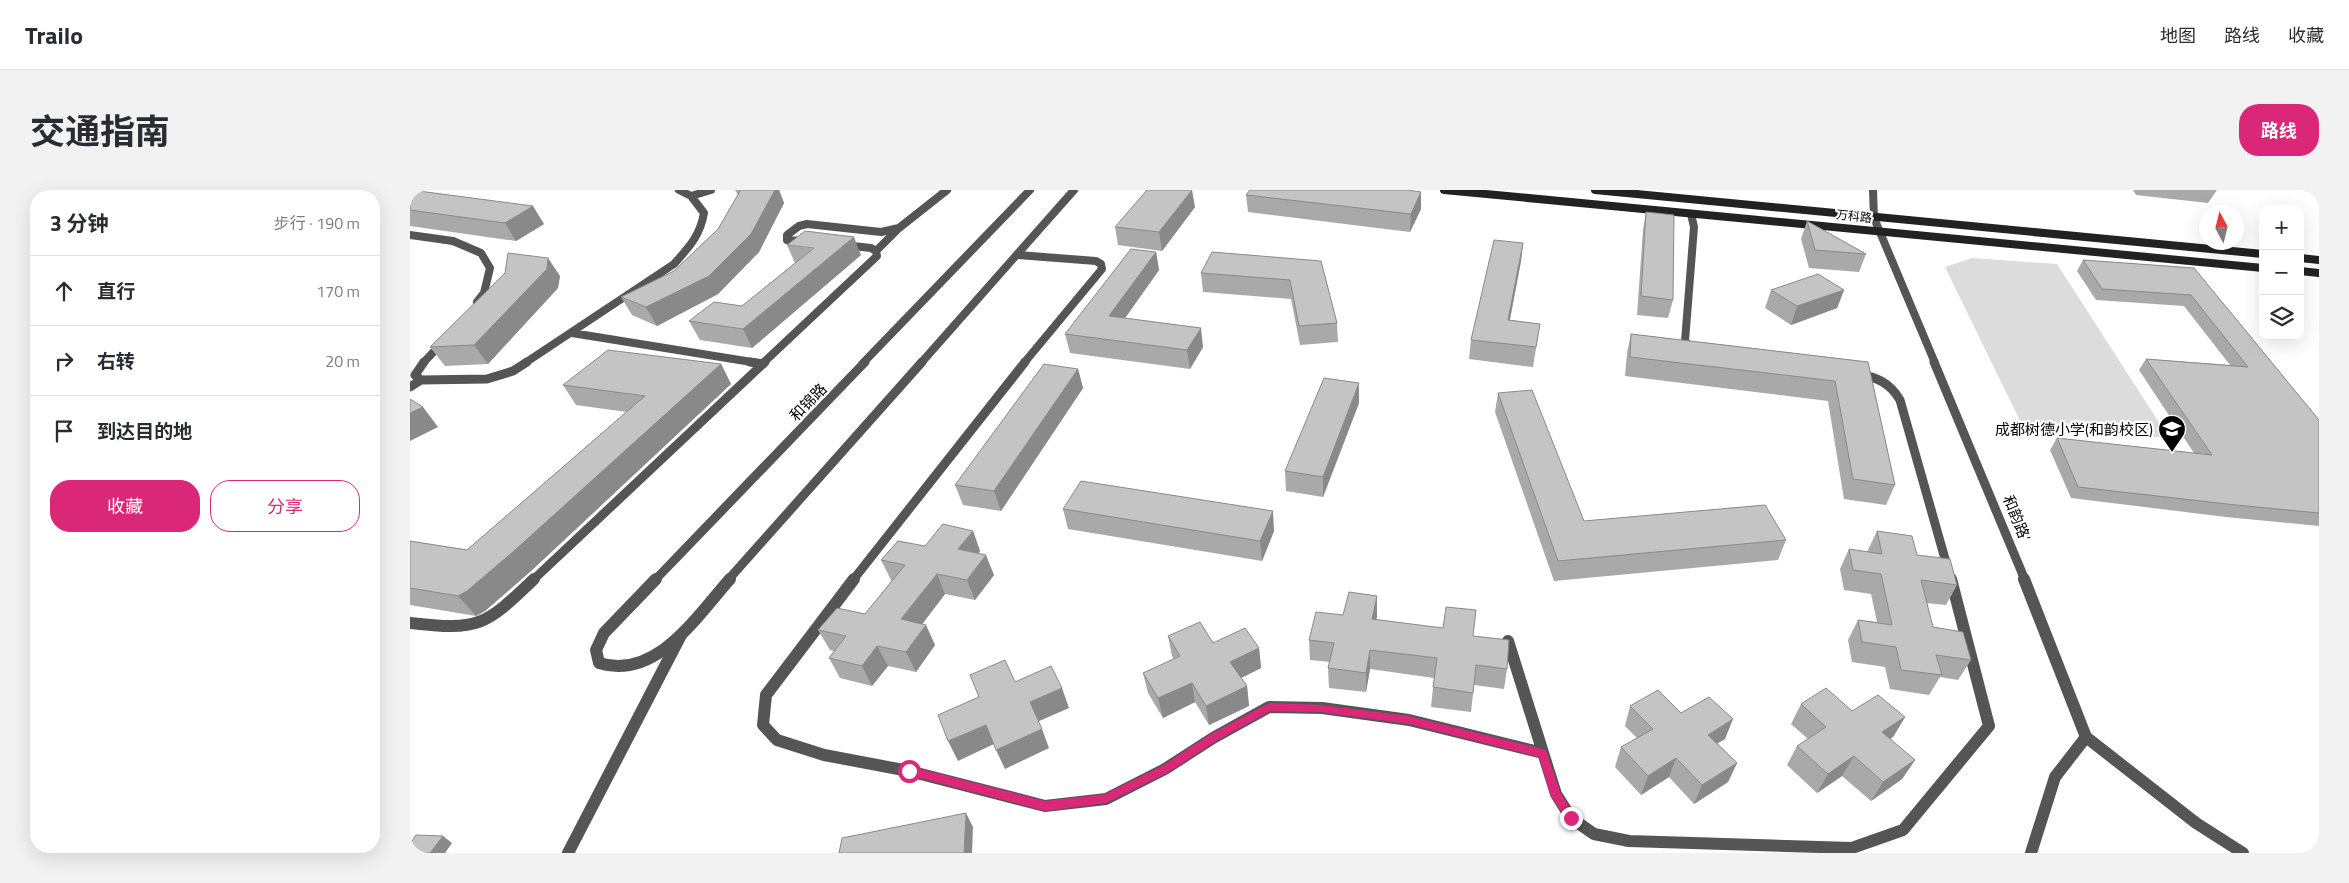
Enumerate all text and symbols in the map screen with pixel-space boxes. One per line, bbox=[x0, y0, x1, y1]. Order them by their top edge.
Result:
text: Trailo bbox=[25, 17, 83, 53]
text: 地图 bbox=[2160, 22, 2196, 49]
text: 路线 bbox=[2224, 22, 2260, 49]
text: 收藏 bbox=[2288, 22, 2324, 49]
text: 交通指南 bbox=[30, 104, 170, 158]
button: 路线 bbox=[2239, 104, 2319, 156]
street label: 万科路 bbox=[1835, 205, 1873, 227]
north arrow bbox=[2199, 205, 2244, 250]
map controls bbox=[2259, 205, 2304, 340]
button: + bbox=[2259, 205, 2304, 250]
text: 3 分钟 bbox=[50, 207, 108, 239]
text: 步行 · 190 m bbox=[274, 211, 360, 235]
button: − bbox=[2259, 250, 2304, 295]
text: 直行 bbox=[97, 276, 135, 305]
icon: ahead bbox=[50, 277, 78, 305]
text: 170 m bbox=[316, 279, 360, 303]
button: layers bbox=[2259, 295, 2304, 340]
text: 右转 bbox=[97, 346, 135, 375]
icon: right bbox=[50, 347, 78, 375]
text: 20 m bbox=[325, 349, 360, 373]
street label: 和锦路 bbox=[784, 378, 832, 426]
school or university icon: 成都树德小学(和韵校区) bbox=[2157, 414, 2187, 453]
text: 到达目的地 bbox=[97, 416, 192, 445]
icon: arrive bbox=[50, 417, 78, 445]
place label: 成都树德小学(和韵校区) bbox=[1995, 418, 2153, 441]
button: 收藏 bbox=[50, 480, 200, 532]
button: 分享 bbox=[210, 480, 360, 532]
street label: 和韵路’ bbox=[1997, 491, 2037, 545]
route start bbox=[898, 760, 921, 783]
route end bbox=[1560, 807, 1583, 830]

